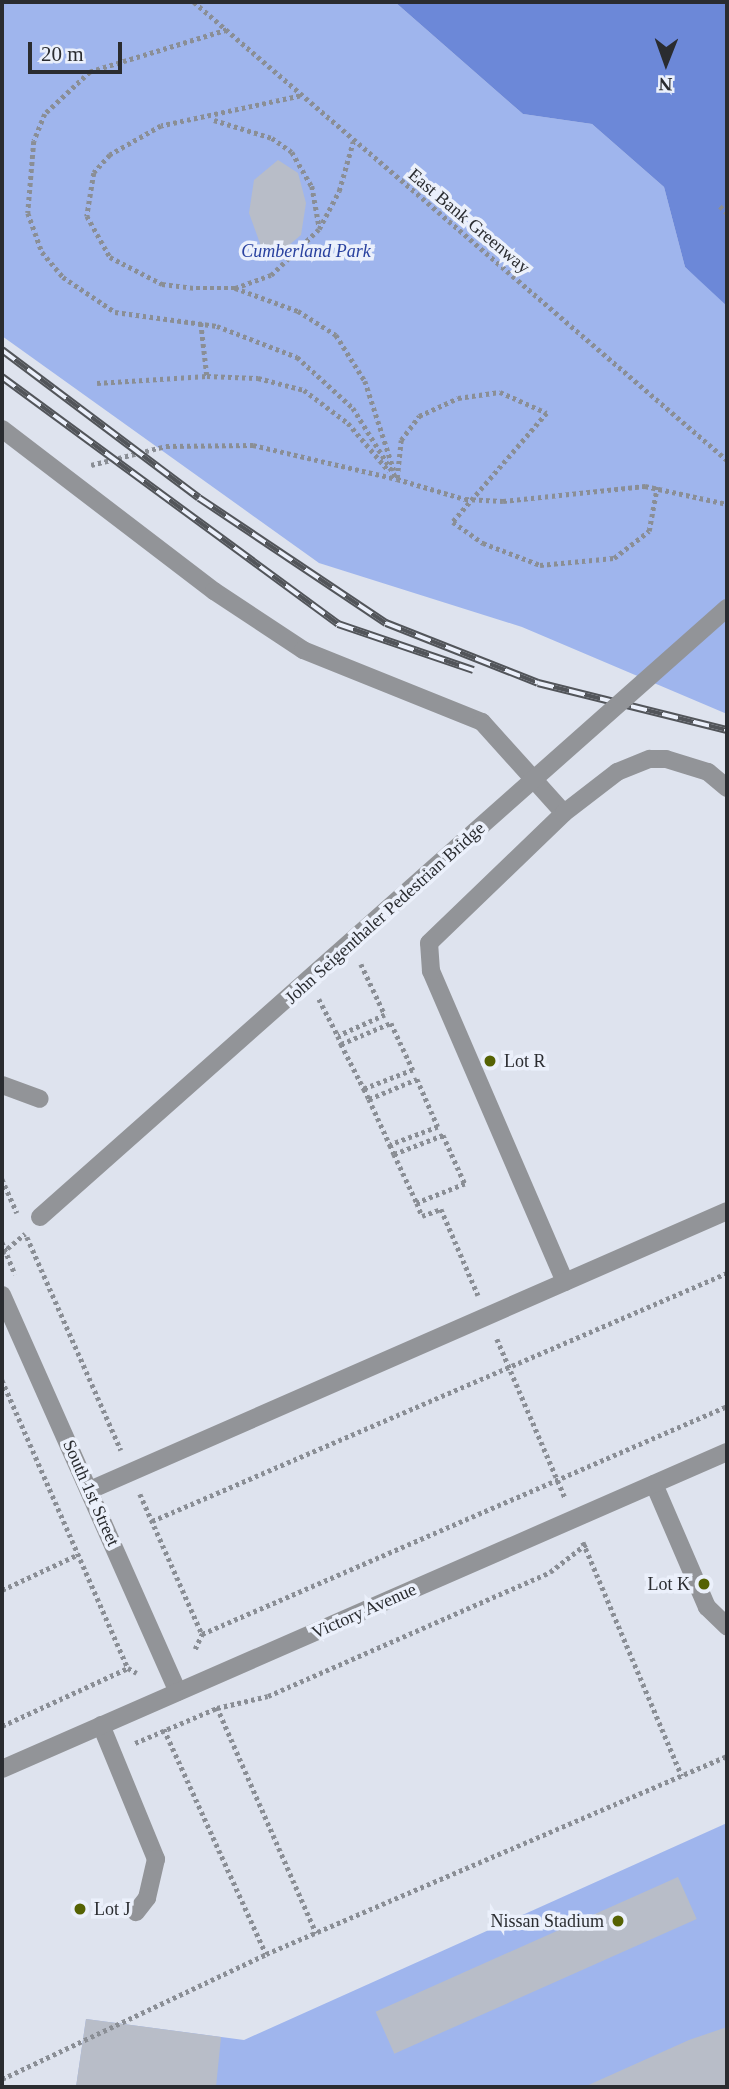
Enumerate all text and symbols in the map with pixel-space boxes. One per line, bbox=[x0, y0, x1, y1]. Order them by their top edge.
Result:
scale bar bbox=[32, 28, 126, 72]
north arrow bbox=[631, 28, 701, 98]
text: 20 m bbox=[41, 42, 84, 66]
text: N bbox=[659, 74, 673, 95]
street label: East Bank Greenway bbox=[404, 164, 534, 278]
park label: Cumberland Park bbox=[241, 240, 371, 262]
street label: John Seigenthaler Pedestrian Bridge bbox=[281, 818, 489, 1008]
place label: Lot R bbox=[504, 1050, 546, 1072]
marker: Lot R bbox=[482, 1053, 498, 1069]
street label: South 1st Street bbox=[58, 1437, 124, 1549]
place label: Lot K bbox=[648, 1573, 690, 1595]
marker: Lot K bbox=[696, 1576, 712, 1592]
street label: Victory Avenue bbox=[308, 1578, 420, 1644]
place label: Lot J bbox=[94, 1898, 131, 1920]
marker: Lot J bbox=[72, 1901, 88, 1917]
place label: Nissan Stadium bbox=[490, 1910, 604, 1932]
marker: Nissan Stadium bbox=[610, 1913, 626, 1929]

